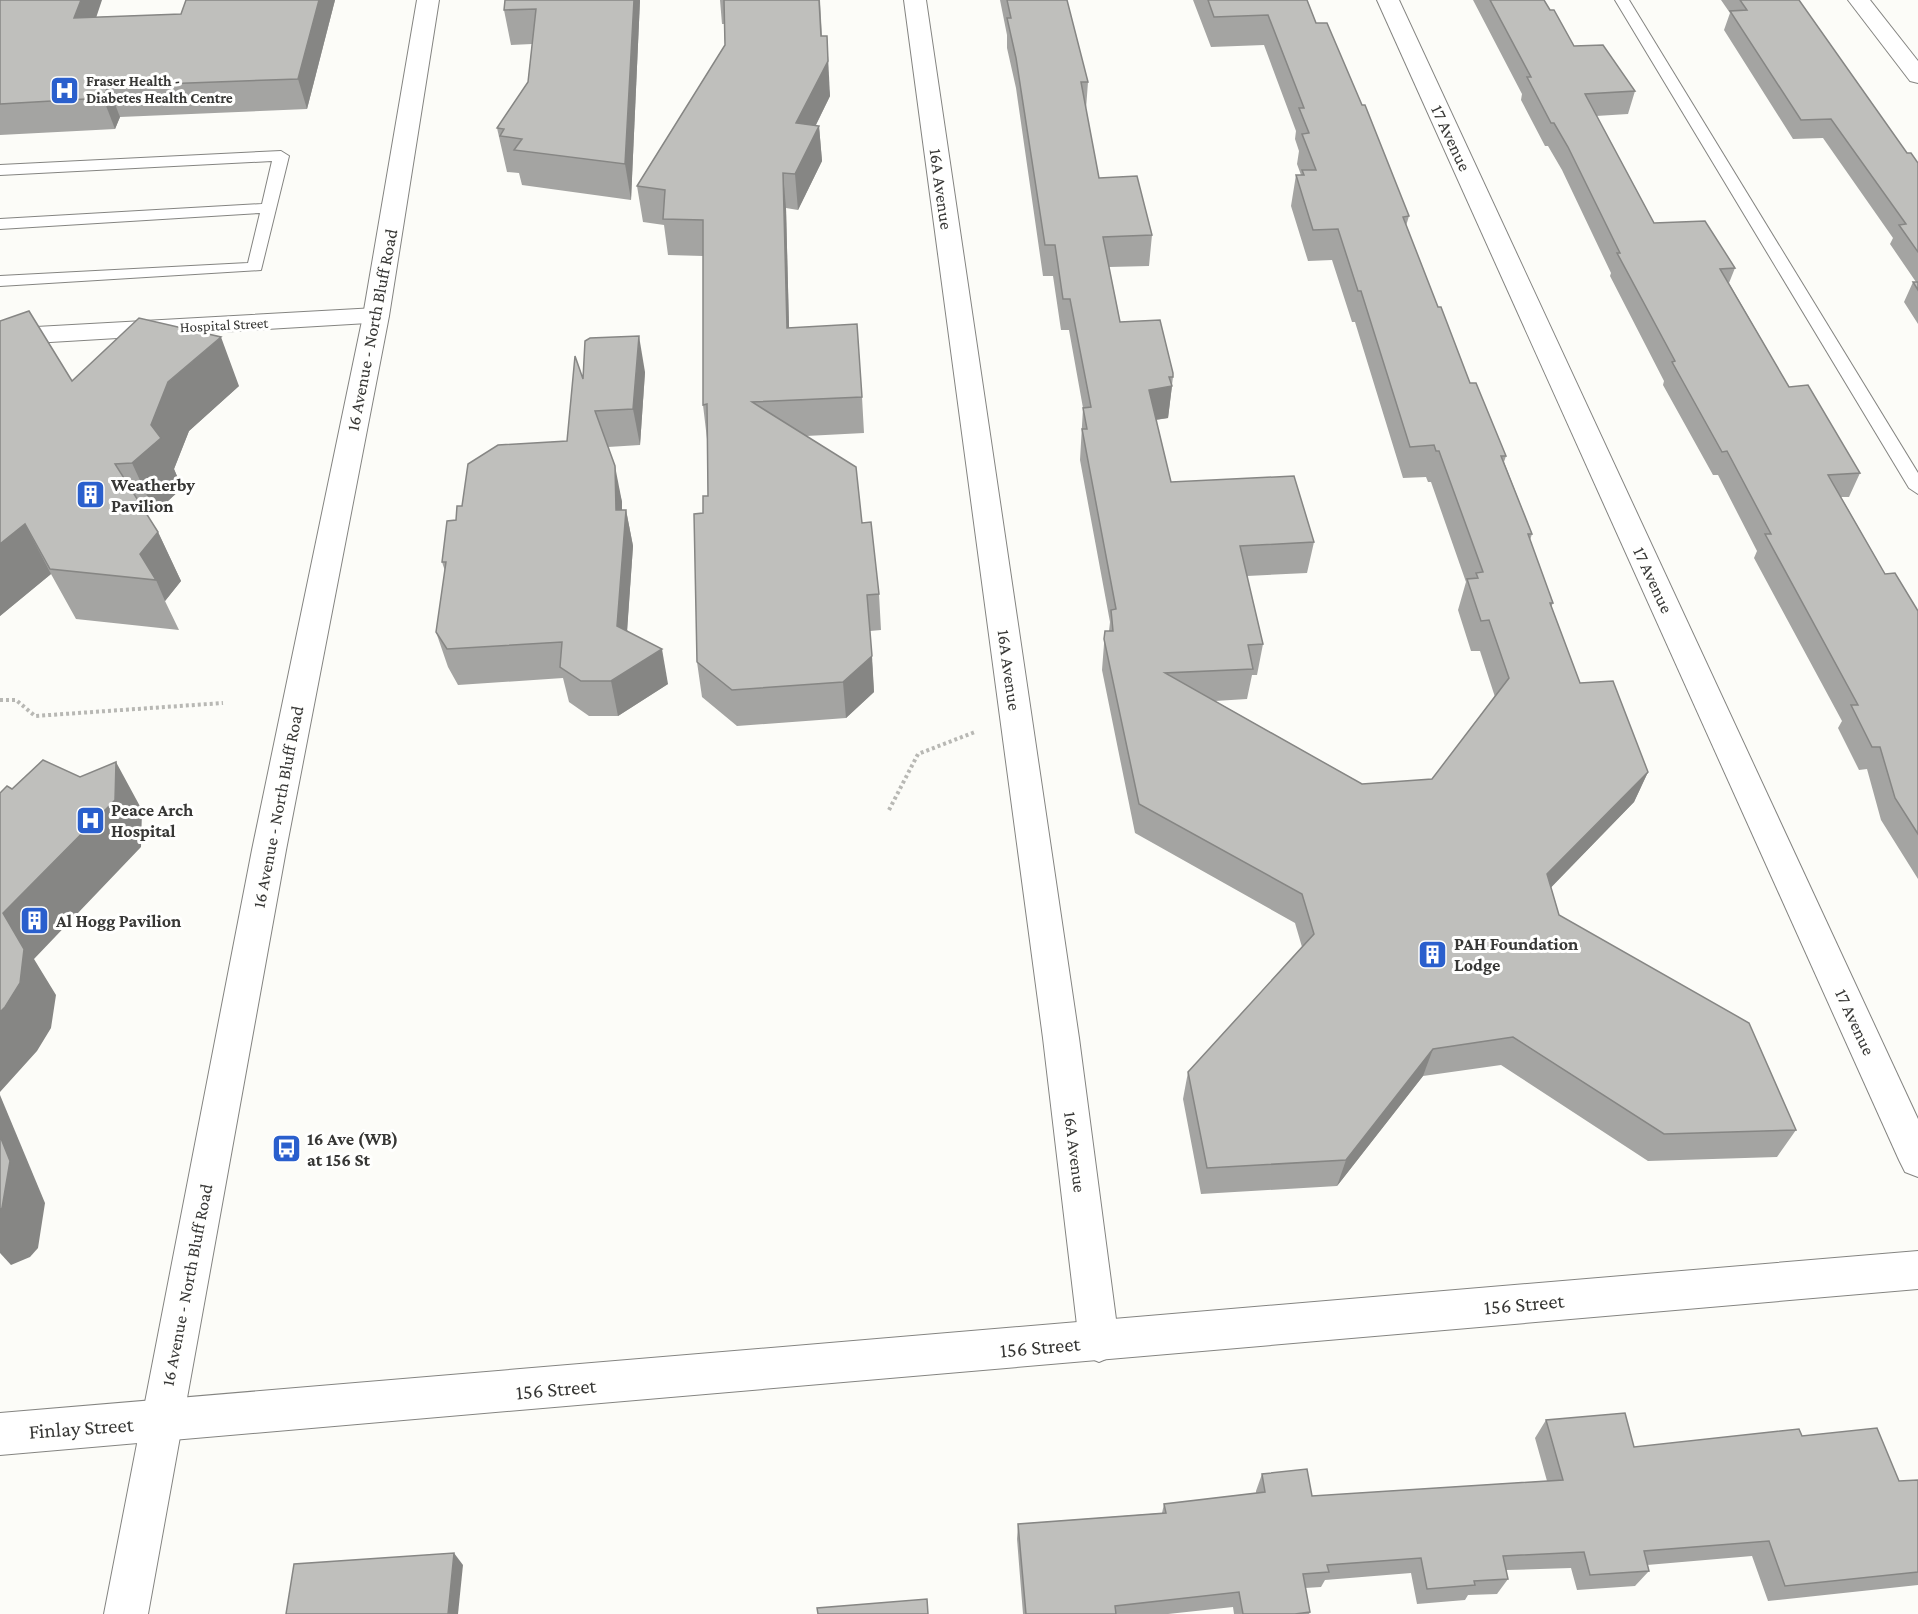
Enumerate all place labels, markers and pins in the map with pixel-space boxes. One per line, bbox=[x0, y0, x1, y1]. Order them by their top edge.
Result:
place label: Fraser Health - Diabetes Health Centre bbox=[86, 73, 233, 106]
hospital icon: Fraser Health - Diabetes Health Centre bbox=[49, 74, 81, 106]
place label: Weatherby Pavilion bbox=[110, 475, 195, 516]
building icon: Weatherby Pavilion bbox=[74, 479, 106, 511]
place label: Peace Arch Hospital bbox=[111, 800, 194, 841]
hospital icon: Peace Arch Hospital bbox=[74, 804, 106, 836]
building icon: Al Hogg Pavilion bbox=[19, 905, 51, 937]
place label: Al Hogg Pavilion bbox=[55, 911, 182, 931]
place label: PAH Foundation Lodge bbox=[1454, 934, 1579, 975]
building icon: PAH Foundation Lodge bbox=[1417, 938, 1449, 970]
place label: 16 Ave (WB) at 156 St bbox=[307, 1129, 398, 1170]
bus stop icon: 16 Ave (WB) at 156 St bbox=[270, 1133, 302, 1165]

